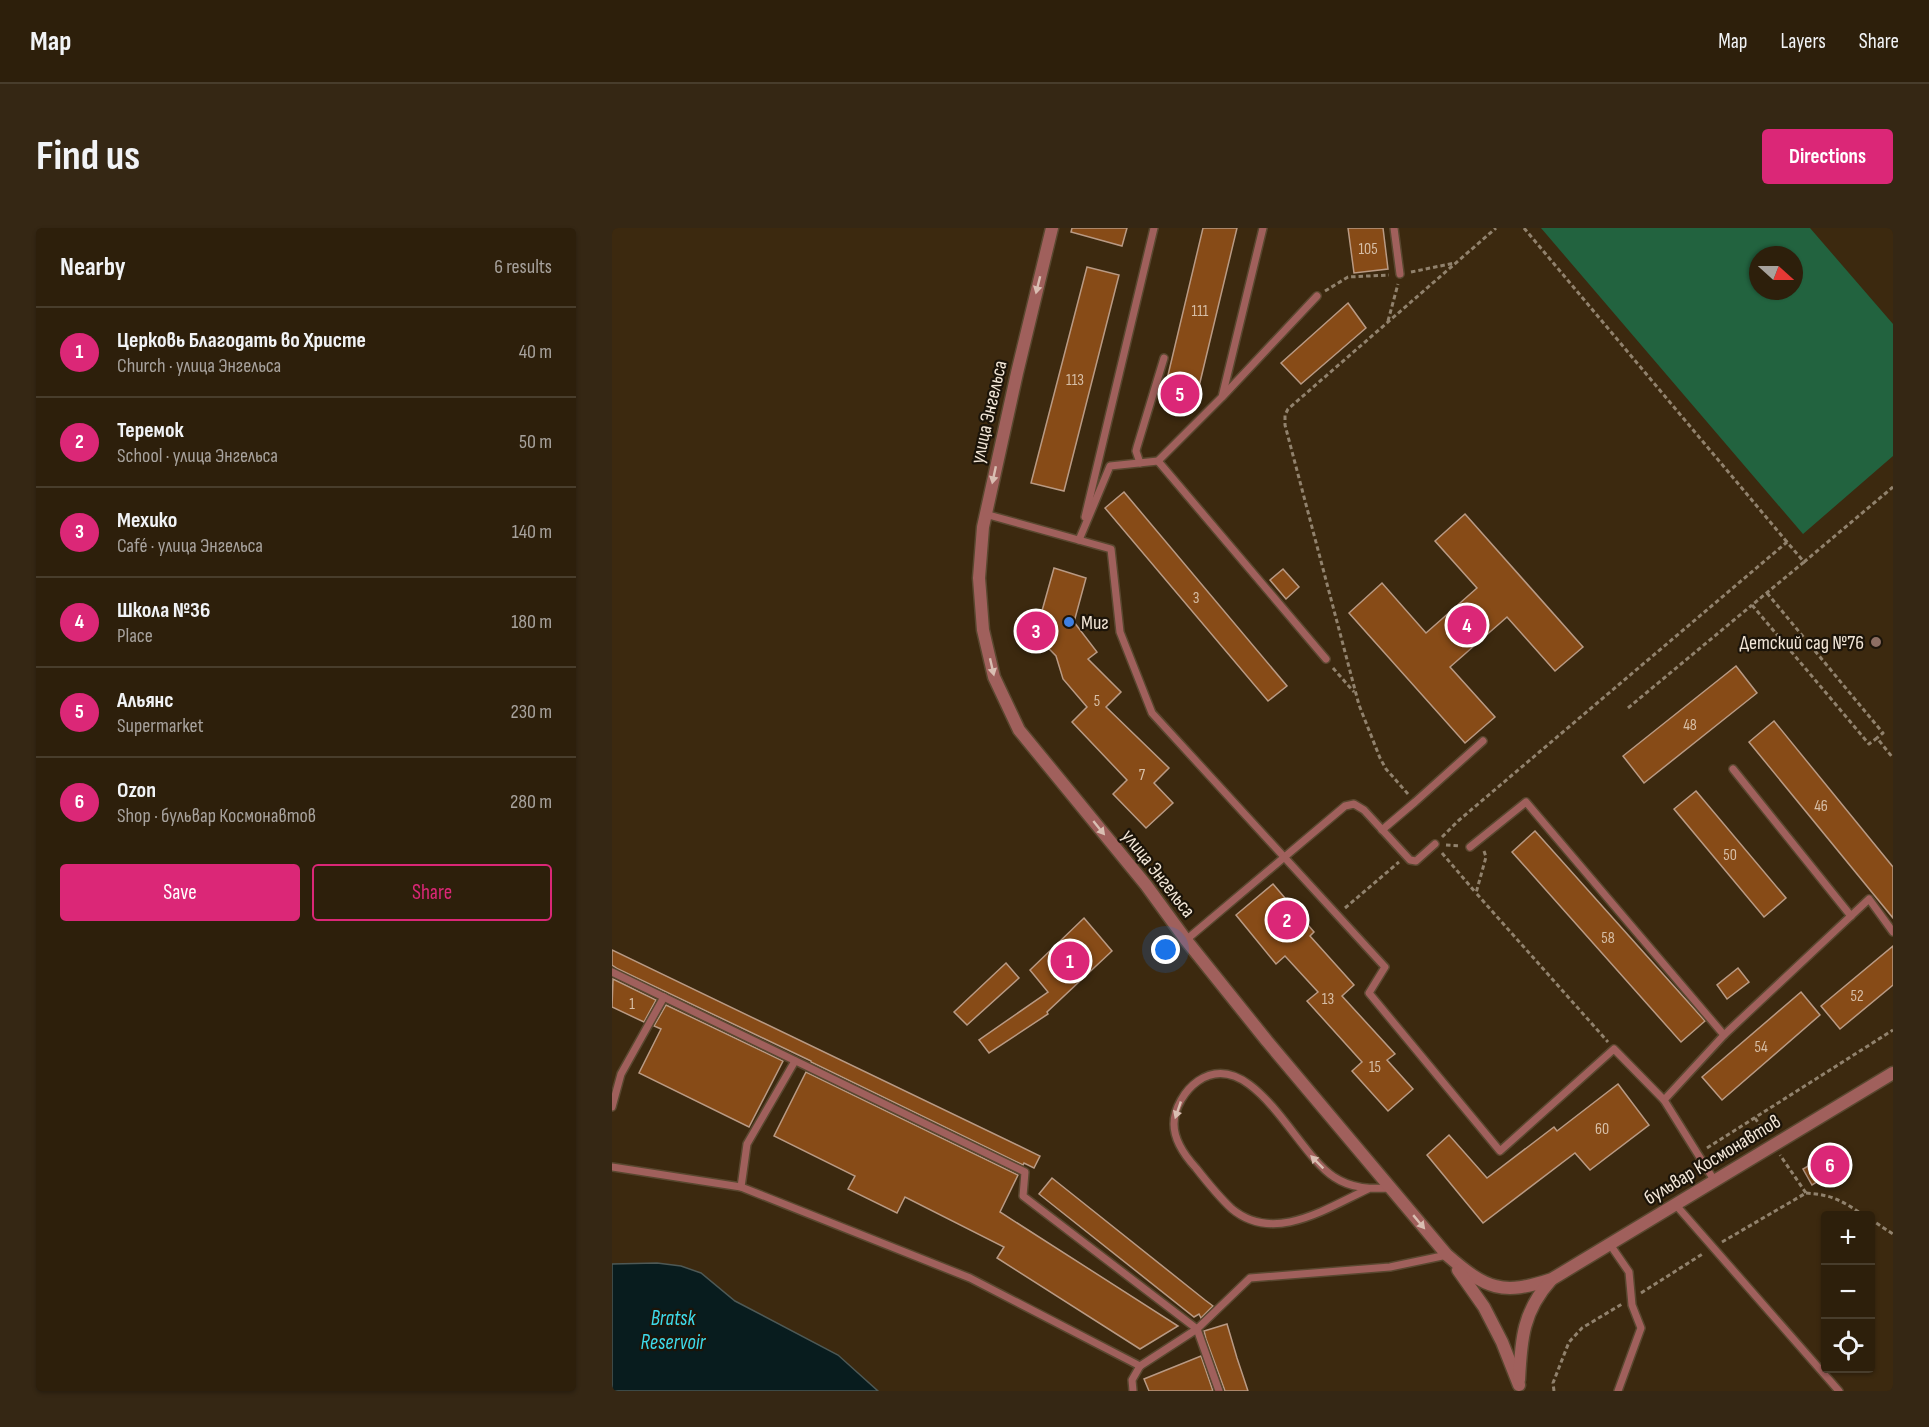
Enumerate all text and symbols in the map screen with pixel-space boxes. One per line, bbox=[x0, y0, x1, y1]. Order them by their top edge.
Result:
text: Map bbox=[30, 25, 71, 58]
text: Map bbox=[1718, 29, 1747, 54]
text: Layers bbox=[1780, 29, 1826, 54]
text: Share bbox=[1859, 29, 1899, 54]
button: Directions bbox=[1762, 129, 1893, 184]
text: Find us bbox=[36, 131, 140, 182]
house number: 105 bbox=[1358, 240, 1378, 259]
north arrow bbox=[1749, 246, 1803, 300]
text: Nearby bbox=[60, 252, 126, 283]
text: 6 results bbox=[494, 255, 552, 279]
one-way arrow bbox=[1033, 276, 1043, 294]
house number: 111 bbox=[1192, 302, 1209, 321]
text: Церковь Благодать во Христе bbox=[117, 327, 366, 354]
text: 1 bbox=[76, 340, 83, 364]
text: 40 m bbox=[519, 340, 552, 364]
text: Church · улица Энгельса bbox=[117, 354, 281, 378]
street label: улица Энгельса bbox=[965, 358, 1013, 466]
house number: 113 bbox=[1066, 371, 1084, 390]
pin: 5 bbox=[1160, 372, 1200, 416]
text: Теремок bbox=[117, 417, 184, 444]
text: 2 bbox=[75, 430, 84, 454]
text: 50 m bbox=[519, 430, 552, 454]
text: School · улица Энгельса bbox=[117, 444, 278, 468]
one-way arrow bbox=[989, 466, 998, 485]
text: Мехико bbox=[117, 507, 177, 534]
text: 3 bbox=[75, 520, 84, 544]
text: 140 m bbox=[512, 520, 552, 544]
text: Café · улица Энгельса bbox=[117, 534, 263, 558]
house number: 3 bbox=[1193, 589, 1199, 608]
text: Школа №36 bbox=[117, 597, 210, 624]
pin: 4 bbox=[1448, 602, 1486, 648]
pin: 3 bbox=[1016, 608, 1056, 654]
text: 4 bbox=[75, 610, 84, 634]
text: 180 m bbox=[511, 610, 552, 634]
place label: Миг bbox=[1081, 611, 1109, 635]
marker: Миг bbox=[1062, 615, 1076, 629]
text: Place bbox=[117, 624, 153, 648]
place label: Детский сад №76 bbox=[1739, 631, 1864, 655]
marker: Детский сад №76 bbox=[1869, 635, 1883, 649]
one-way arrow bbox=[988, 658, 997, 677]
text: Альянс bbox=[117, 687, 174, 714]
house number: 5 bbox=[1094, 692, 1100, 711]
text: 5 bbox=[75, 700, 84, 724]
text: 230 m bbox=[510, 700, 552, 724]
text: Supermarket bbox=[117, 714, 204, 738]
house number: 48 bbox=[1683, 716, 1697, 735]
house number: 7 bbox=[1139, 766, 1146, 785]
text: Ozon bbox=[117, 777, 156, 804]
text: 6 bbox=[75, 790, 84, 814]
text: 280 m bbox=[510, 790, 552, 814]
house number: 46 bbox=[1814, 797, 1828, 816]
text: Shop · бульвар Космонавтов bbox=[117, 804, 316, 828]
one-way arrow bbox=[1092, 820, 1105, 835]
street label: улица Энгельса bbox=[1116, 825, 1200, 922]
house number: 50 bbox=[1723, 846, 1737, 865]
button: Save bbox=[60, 864, 300, 921]
button: Share bbox=[312, 864, 552, 921]
pin: 2 bbox=[1268, 898, 1306, 942]
house number: 58 bbox=[1601, 929, 1615, 948]
your location bbox=[1151, 935, 1180, 964]
pin: 1 bbox=[1050, 938, 1090, 984]
house number: 52 bbox=[1850, 987, 1864, 1006]
house number: 13 bbox=[1322, 990, 1334, 1009]
house number: 1 bbox=[629, 995, 635, 1014]
house number: 54 bbox=[1754, 1038, 1768, 1057]
house number: 15 bbox=[1369, 1058, 1381, 1077]
one-way arrow bbox=[1173, 1101, 1183, 1119]
street label: бульвар Космонавтов bbox=[1640, 1110, 1785, 1210]
house number: 60 bbox=[1595, 1120, 1609, 1139]
pin: 6 bbox=[1810, 1142, 1850, 1188]
one-way arrow bbox=[1310, 1155, 1324, 1170]
map controls bbox=[1821, 1211, 1875, 1373]
button: + bbox=[1821, 1211, 1875, 1265]
one-way arrow bbox=[1412, 1214, 1425, 1229]
button: − bbox=[1821, 1265, 1875, 1319]
water label: Bratsk Reservoir bbox=[640, 1306, 707, 1355]
button: locate bbox=[1821, 1319, 1875, 1373]

